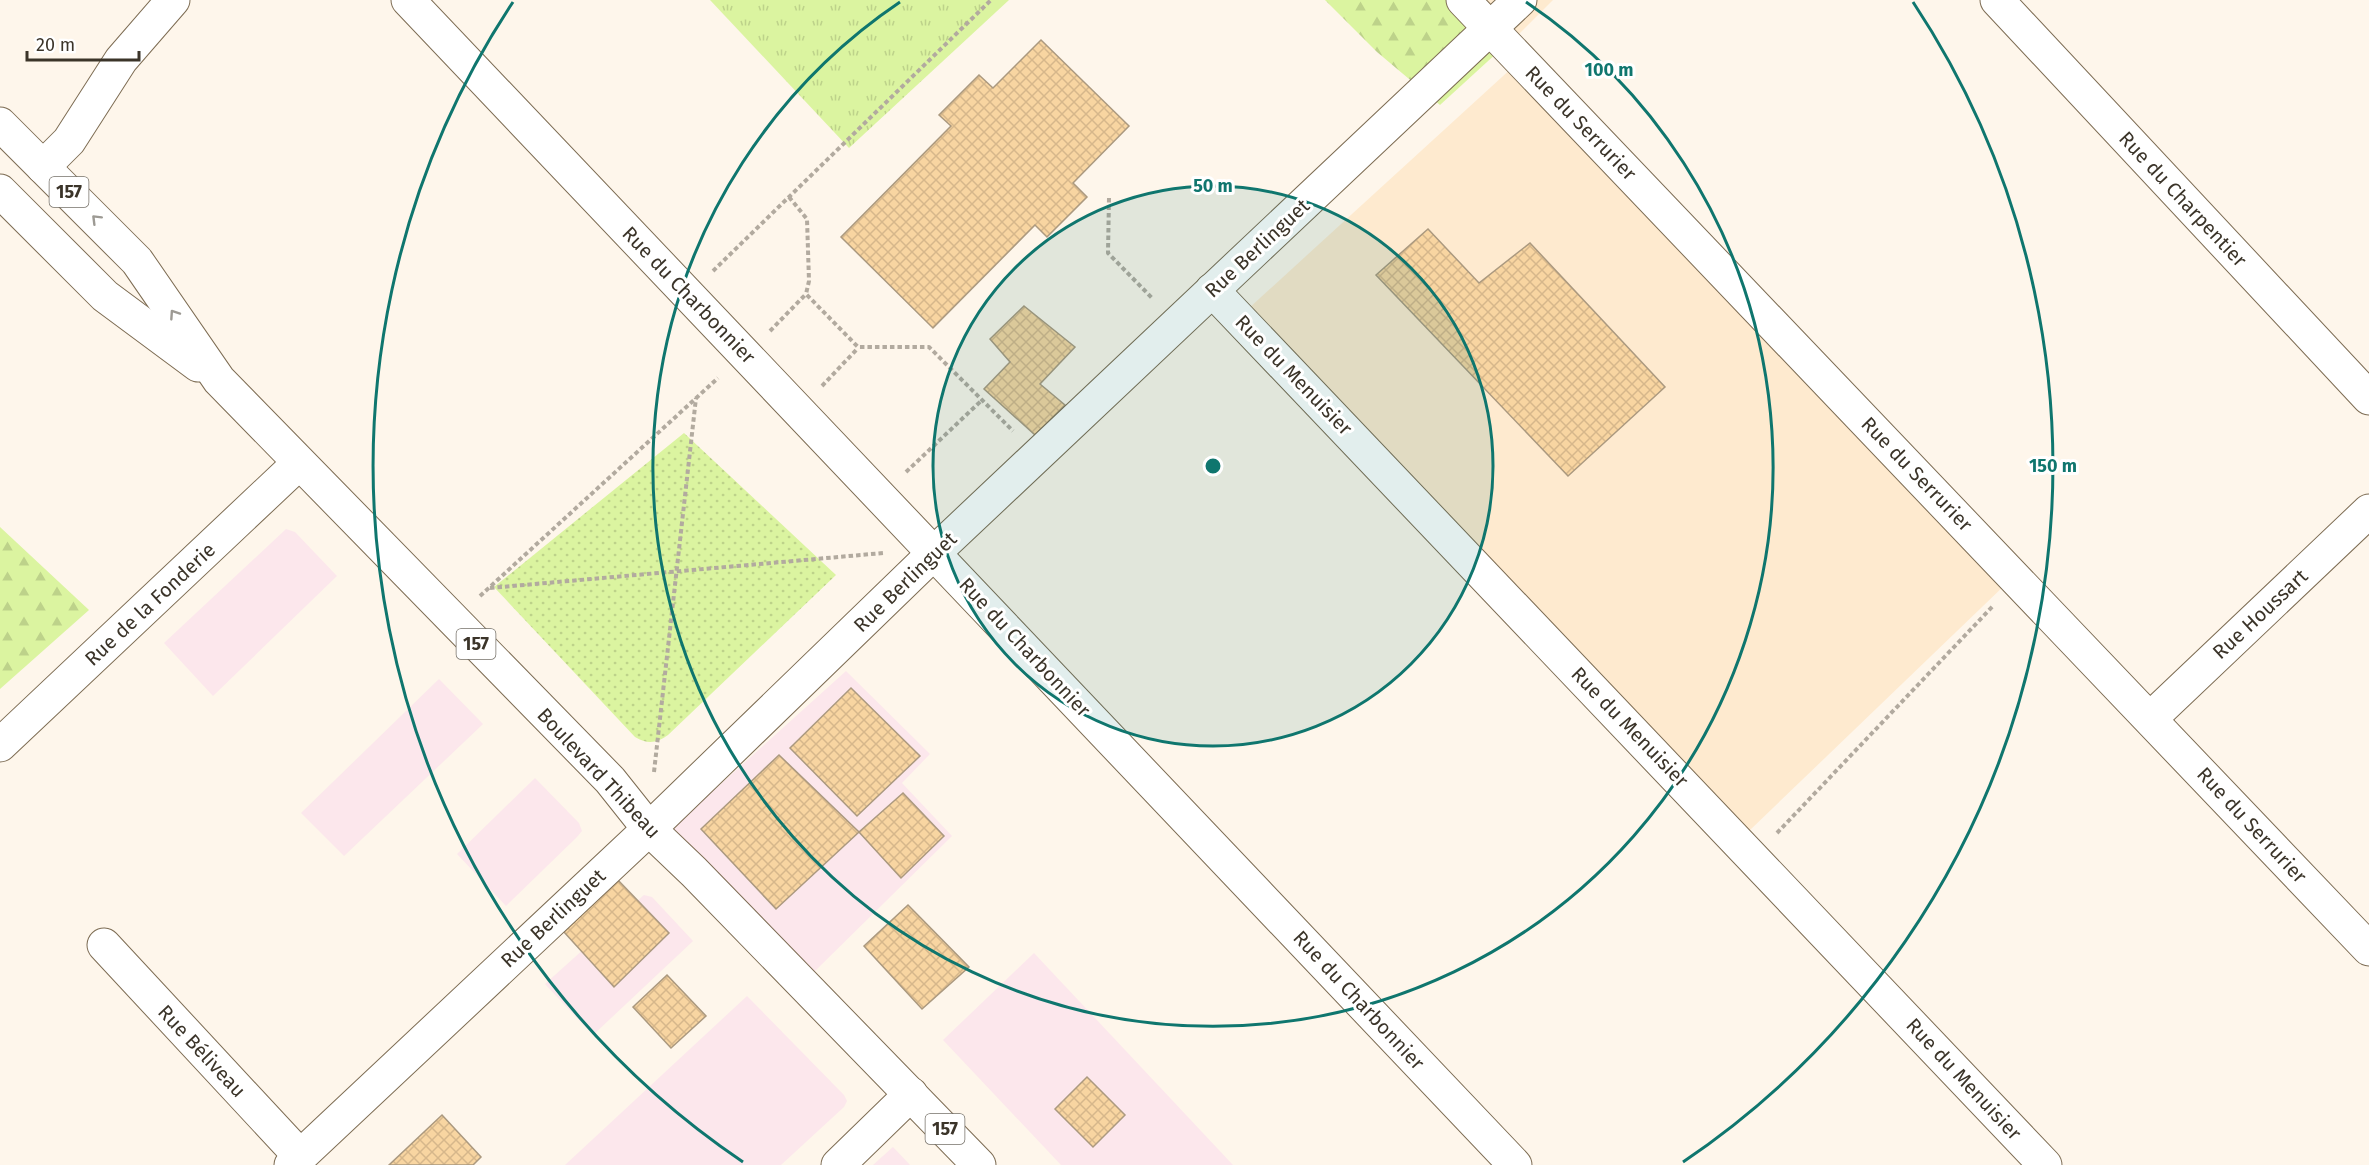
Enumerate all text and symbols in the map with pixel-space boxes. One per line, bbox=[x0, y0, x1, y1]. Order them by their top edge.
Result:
scale bar bbox=[27, 24, 140, 62]
text: 20 m bbox=[36, 34, 75, 56]
text: 100 m bbox=[1585, 59, 1633, 81]
street label: Rue du Serrurier bbox=[1520, 61, 1642, 185]
street label: Rue du Charpentier bbox=[2114, 126, 2252, 272]
text: 50 m bbox=[1193, 175, 1233, 197]
road number: 157 bbox=[50, 177, 88, 207]
street label: Rue Berlinguet bbox=[1200, 193, 1315, 302]
one-way arrow bbox=[92, 216, 103, 226]
street label: Rue du Charbonnier bbox=[617, 221, 761, 369]
one-way arrow bbox=[170, 310, 181, 321]
street label: Rue du Menuisier bbox=[1231, 310, 1358, 440]
street label: Rue du Serrurier bbox=[1856, 412, 1978, 536]
text: 150 m bbox=[2029, 455, 2077, 477]
centre of rings bbox=[1203, 456, 1223, 476]
street label: Rue Berlinguet bbox=[849, 526, 962, 637]
street label: Rue de la Fonderie bbox=[80, 537, 220, 671]
street label: Rue Houssart bbox=[2208, 563, 2313, 664]
street label: Rue du Charbonnier bbox=[954, 572, 1096, 722]
road number: 157 bbox=[456, 629, 496, 659]
street label: Rue du Menuisier bbox=[1567, 662, 1694, 792]
street label: Boulevard Thibeau bbox=[532, 703, 666, 843]
street label: Rue du Serrurier bbox=[2192, 762, 2312, 888]
street label: Rue Berlinguet bbox=[496, 863, 611, 972]
street label: Rue du Charbonnier bbox=[1288, 925, 1430, 1075]
street label: Rue Béliveau bbox=[153, 1000, 251, 1102]
street label: Rue du Menuisier bbox=[1901, 1013, 2027, 1145]
road number: 157 bbox=[926, 1114, 964, 1144]

